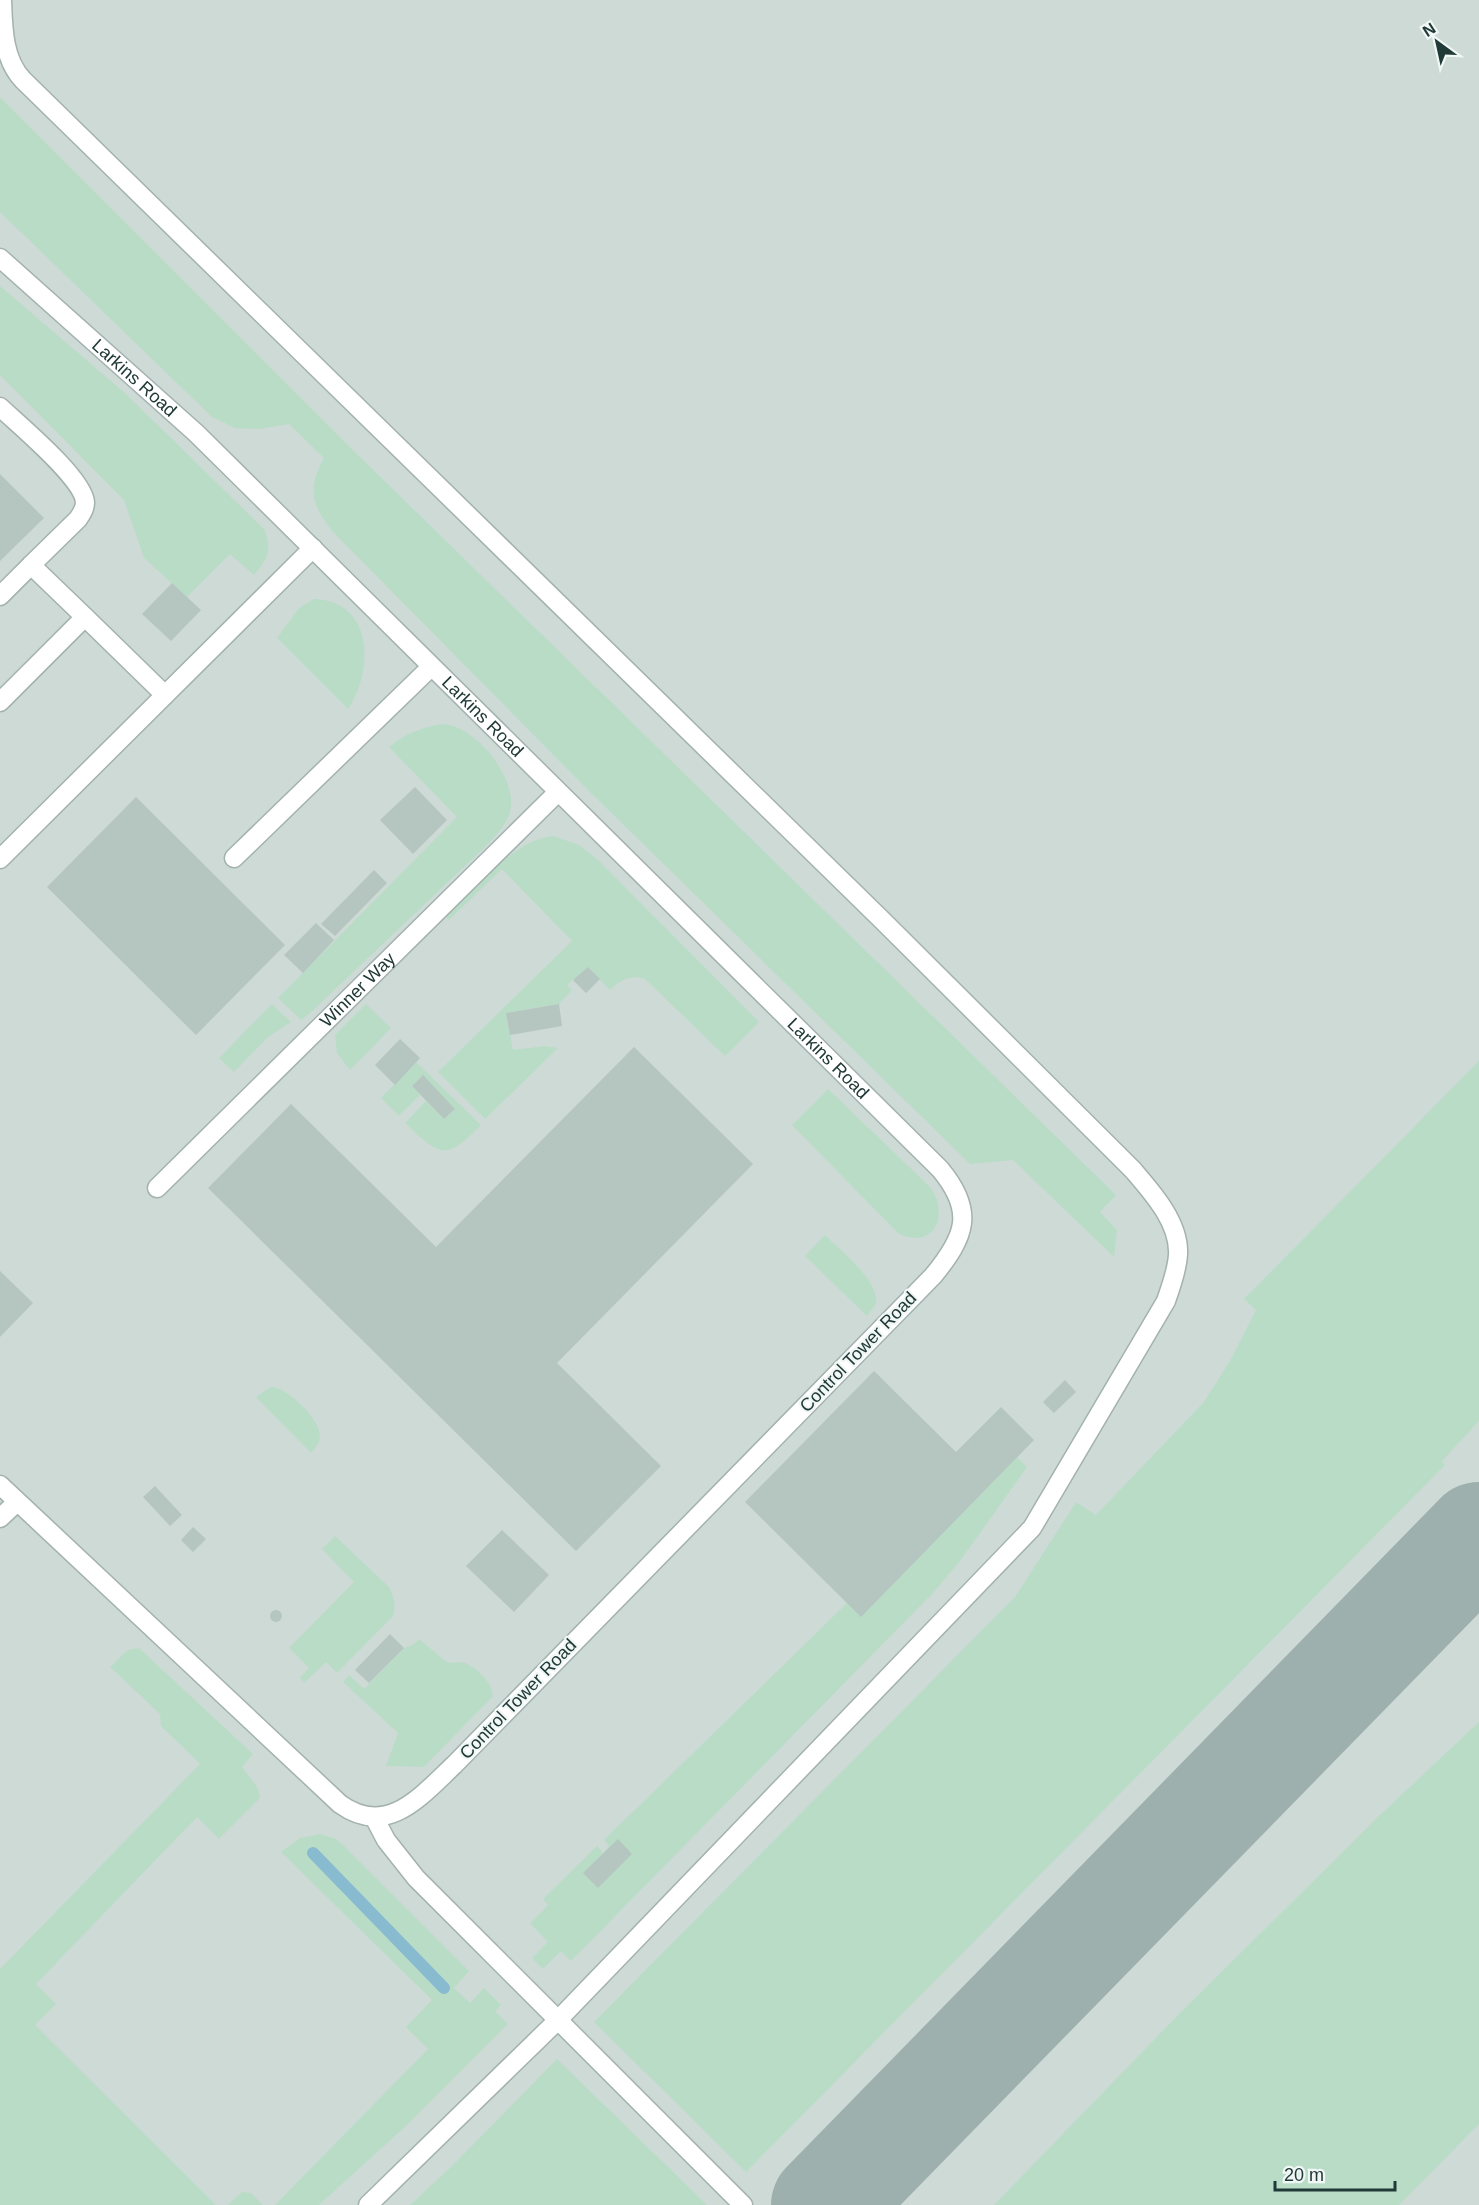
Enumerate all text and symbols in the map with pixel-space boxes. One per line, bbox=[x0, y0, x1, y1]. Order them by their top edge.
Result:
north arrow bbox=[1407, 12, 1467, 72]
text: N bbox=[1420, 20, 1439, 40]
street label: Larkins Road bbox=[88, 335, 181, 421]
street label: Larkins Road bbox=[438, 672, 527, 761]
street label: Winner Way bbox=[316, 949, 399, 1031]
street label: Larkins Road bbox=[783, 1014, 873, 1103]
street label: Control Tower Road bbox=[796, 1288, 920, 1416]
street label: Control Tower Road bbox=[456, 1635, 580, 1763]
scale bar bbox=[1275, 2154, 1395, 2192]
text: 20 m bbox=[1284, 2165, 1324, 2185]

